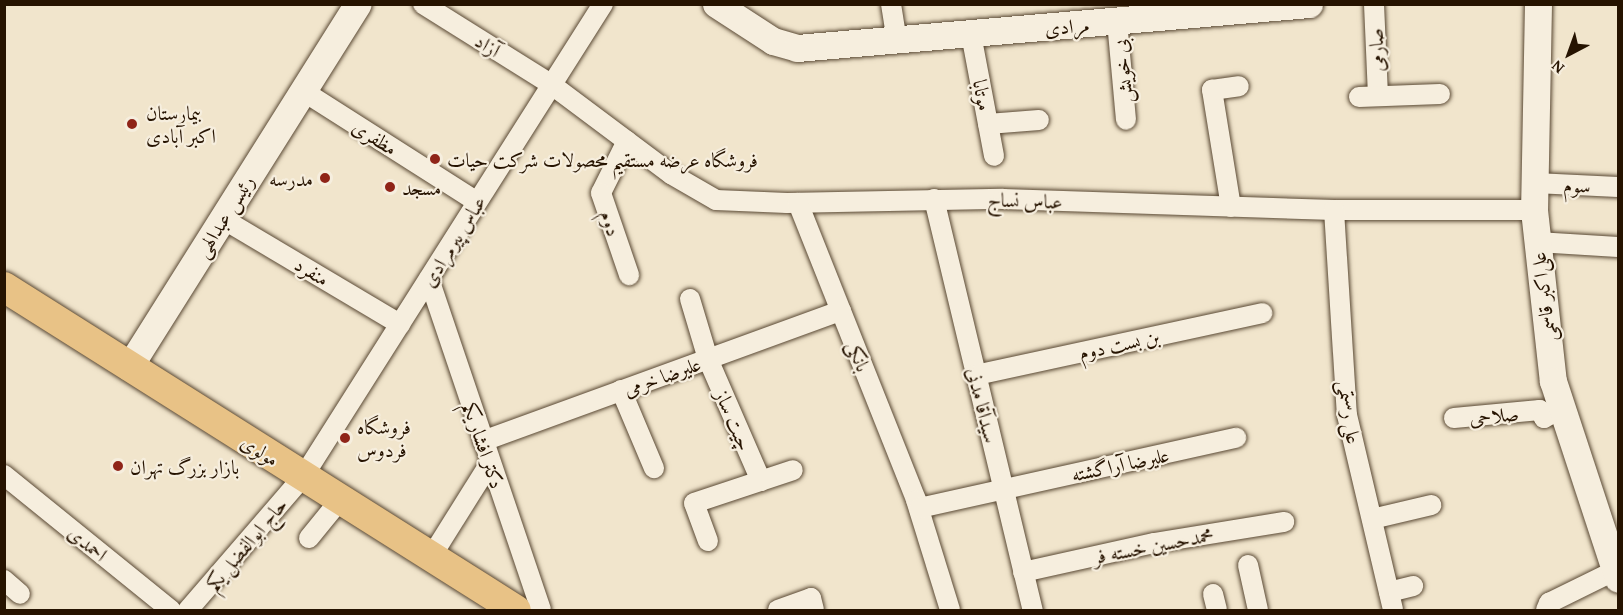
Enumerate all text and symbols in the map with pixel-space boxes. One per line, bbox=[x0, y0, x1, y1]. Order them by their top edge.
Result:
street label: مرادی bbox=[1044, 12, 1090, 40]
north arrow bbox=[1539, 24, 1599, 84]
street label: آزاد bbox=[471, 28, 505, 62]
street label: صارمی bbox=[1363, 28, 1389, 72]
street label: بی خویش bbox=[1107, 38, 1137, 104]
text: N bbox=[1545, 55, 1569, 80]
street label: موتابا bbox=[968, 77, 998, 113]
place label: بیمارستان اکبر آبادی bbox=[146, 100, 216, 147]
street label: مظفری bbox=[348, 114, 402, 160]
marker: بیمارستان اکبر آبادی bbox=[123, 115, 141, 133]
place label: فروشگاه عرضه مستقیم محصولات شرکت حیات bbox=[447, 147, 758, 171]
marker: فروشگاه عرضه مستقیم محصولات شرکت حیات bbox=[428, 152, 442, 166]
place label: مدرسه bbox=[269, 166, 313, 190]
street label: رئیس عبدالهی bbox=[189, 170, 259, 262]
marker: مدرسه bbox=[318, 171, 332, 185]
street label: سوم bbox=[1563, 172, 1591, 198]
place label: مسجد bbox=[402, 175, 441, 199]
marker: مسجد bbox=[383, 180, 397, 194]
street label: عباس نساج bbox=[987, 187, 1063, 213]
street label: عباس پیرمرادی bbox=[416, 191, 490, 291]
street label: دوم bbox=[595, 207, 627, 239]
street label: منفرد bbox=[290, 251, 334, 291]
street label: علی‌اکبر قاسمی bbox=[1526, 251, 1560, 343]
street label: بن بست دوم bbox=[1077, 324, 1161, 364]
street label: بانکی bbox=[842, 337, 876, 375]
street label: علیرضا خرمی bbox=[620, 351, 704, 401]
street label: سیدآقا مدنی bbox=[962, 365, 1004, 445]
street label: علی رستمی bbox=[1334, 378, 1366, 446]
street label: چیت ساز bbox=[710, 386, 758, 454]
street label: دکتر افشار یکم bbox=[458, 399, 510, 491]
street label: صلاحی bbox=[1468, 401, 1520, 429]
place label: فروشگاه فردوس bbox=[357, 414, 411, 461]
street label: مولوی bbox=[237, 429, 283, 471]
marker: فروشگاه فردوس bbox=[338, 431, 352, 445]
street label: علیرضا آراگشته bbox=[1069, 442, 1171, 486]
place label: بازار بزرگ تهران bbox=[130, 454, 239, 478]
marker: بازار بزرگ تهران bbox=[111, 459, 125, 473]
street label: حاج ابوالفضل یکم bbox=[200, 493, 292, 595]
street label: احمدی bbox=[63, 520, 113, 566]
street label: محمدحسین خسته فر bbox=[1091, 522, 1215, 568]

